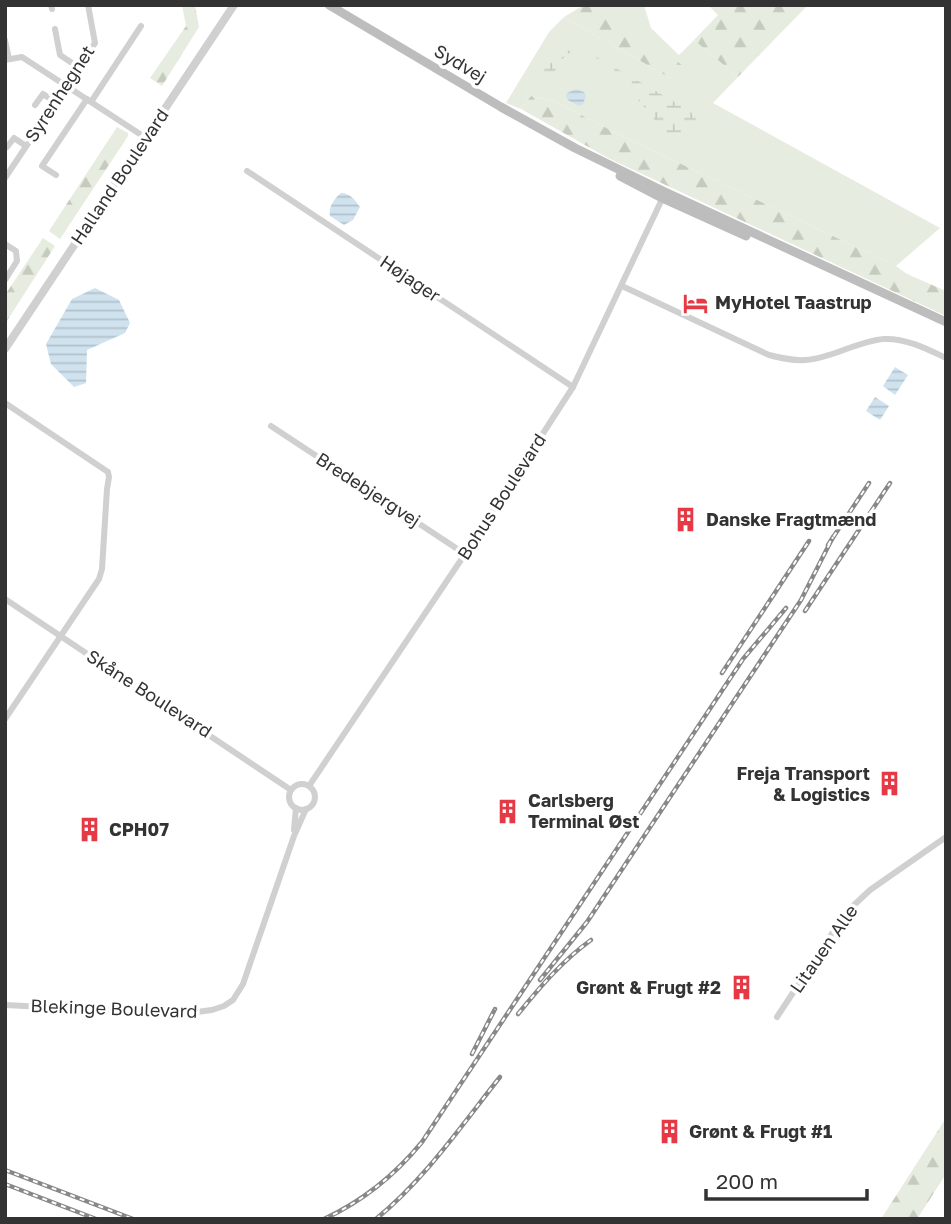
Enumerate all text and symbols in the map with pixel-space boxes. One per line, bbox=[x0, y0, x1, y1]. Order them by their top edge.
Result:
street label: Sydvej bbox=[430, 39, 491, 87]
street label: Syrenhegnet bbox=[20, 41, 99, 146]
street label: Halland Boulevard bbox=[66, 104, 173, 249]
street label: Højager bbox=[376, 250, 445, 306]
hotel icon: MyHotel Taastrup bbox=[681, 289, 709, 317]
place label: MyHotel Taastrup bbox=[715, 291, 872, 313]
street label: Bohus Boulevard bbox=[452, 429, 550, 564]
street label: Bredebjergvej bbox=[312, 447, 425, 531]
building icon: Danske Fragtmænd bbox=[672, 506, 700, 534]
place label: Danske Fragtmænd bbox=[706, 508, 876, 530]
street label: Skåne Boulevard bbox=[83, 645, 216, 742]
place label: Freja Transport & Logistics bbox=[736, 762, 870, 805]
building icon: Freja Transport & Logistics bbox=[876, 770, 904, 798]
place label: Carlsberg Terminal Øst bbox=[528, 789, 640, 832]
building icon: Carlsberg Terminal Øst bbox=[494, 797, 522, 825]
building icon: CPH07 bbox=[75, 816, 103, 844]
place label: CPH07 bbox=[109, 818, 169, 840]
street label: Litauen Alle bbox=[785, 900, 862, 997]
building icon: Grønt & Frugt #2 bbox=[727, 974, 755, 1002]
place label: Grønt & Frugt #2 bbox=[576, 976, 721, 998]
street label: Blekinge Boulevard bbox=[30, 994, 198, 1022]
building icon: Grønt & Frugt #1 bbox=[655, 1118, 683, 1146]
place label: Grønt & Frugt #1 bbox=[689, 1120, 832, 1142]
scale bar bbox=[706, 1158, 867, 1202]
text: 200 m bbox=[716, 1168, 778, 1194]

